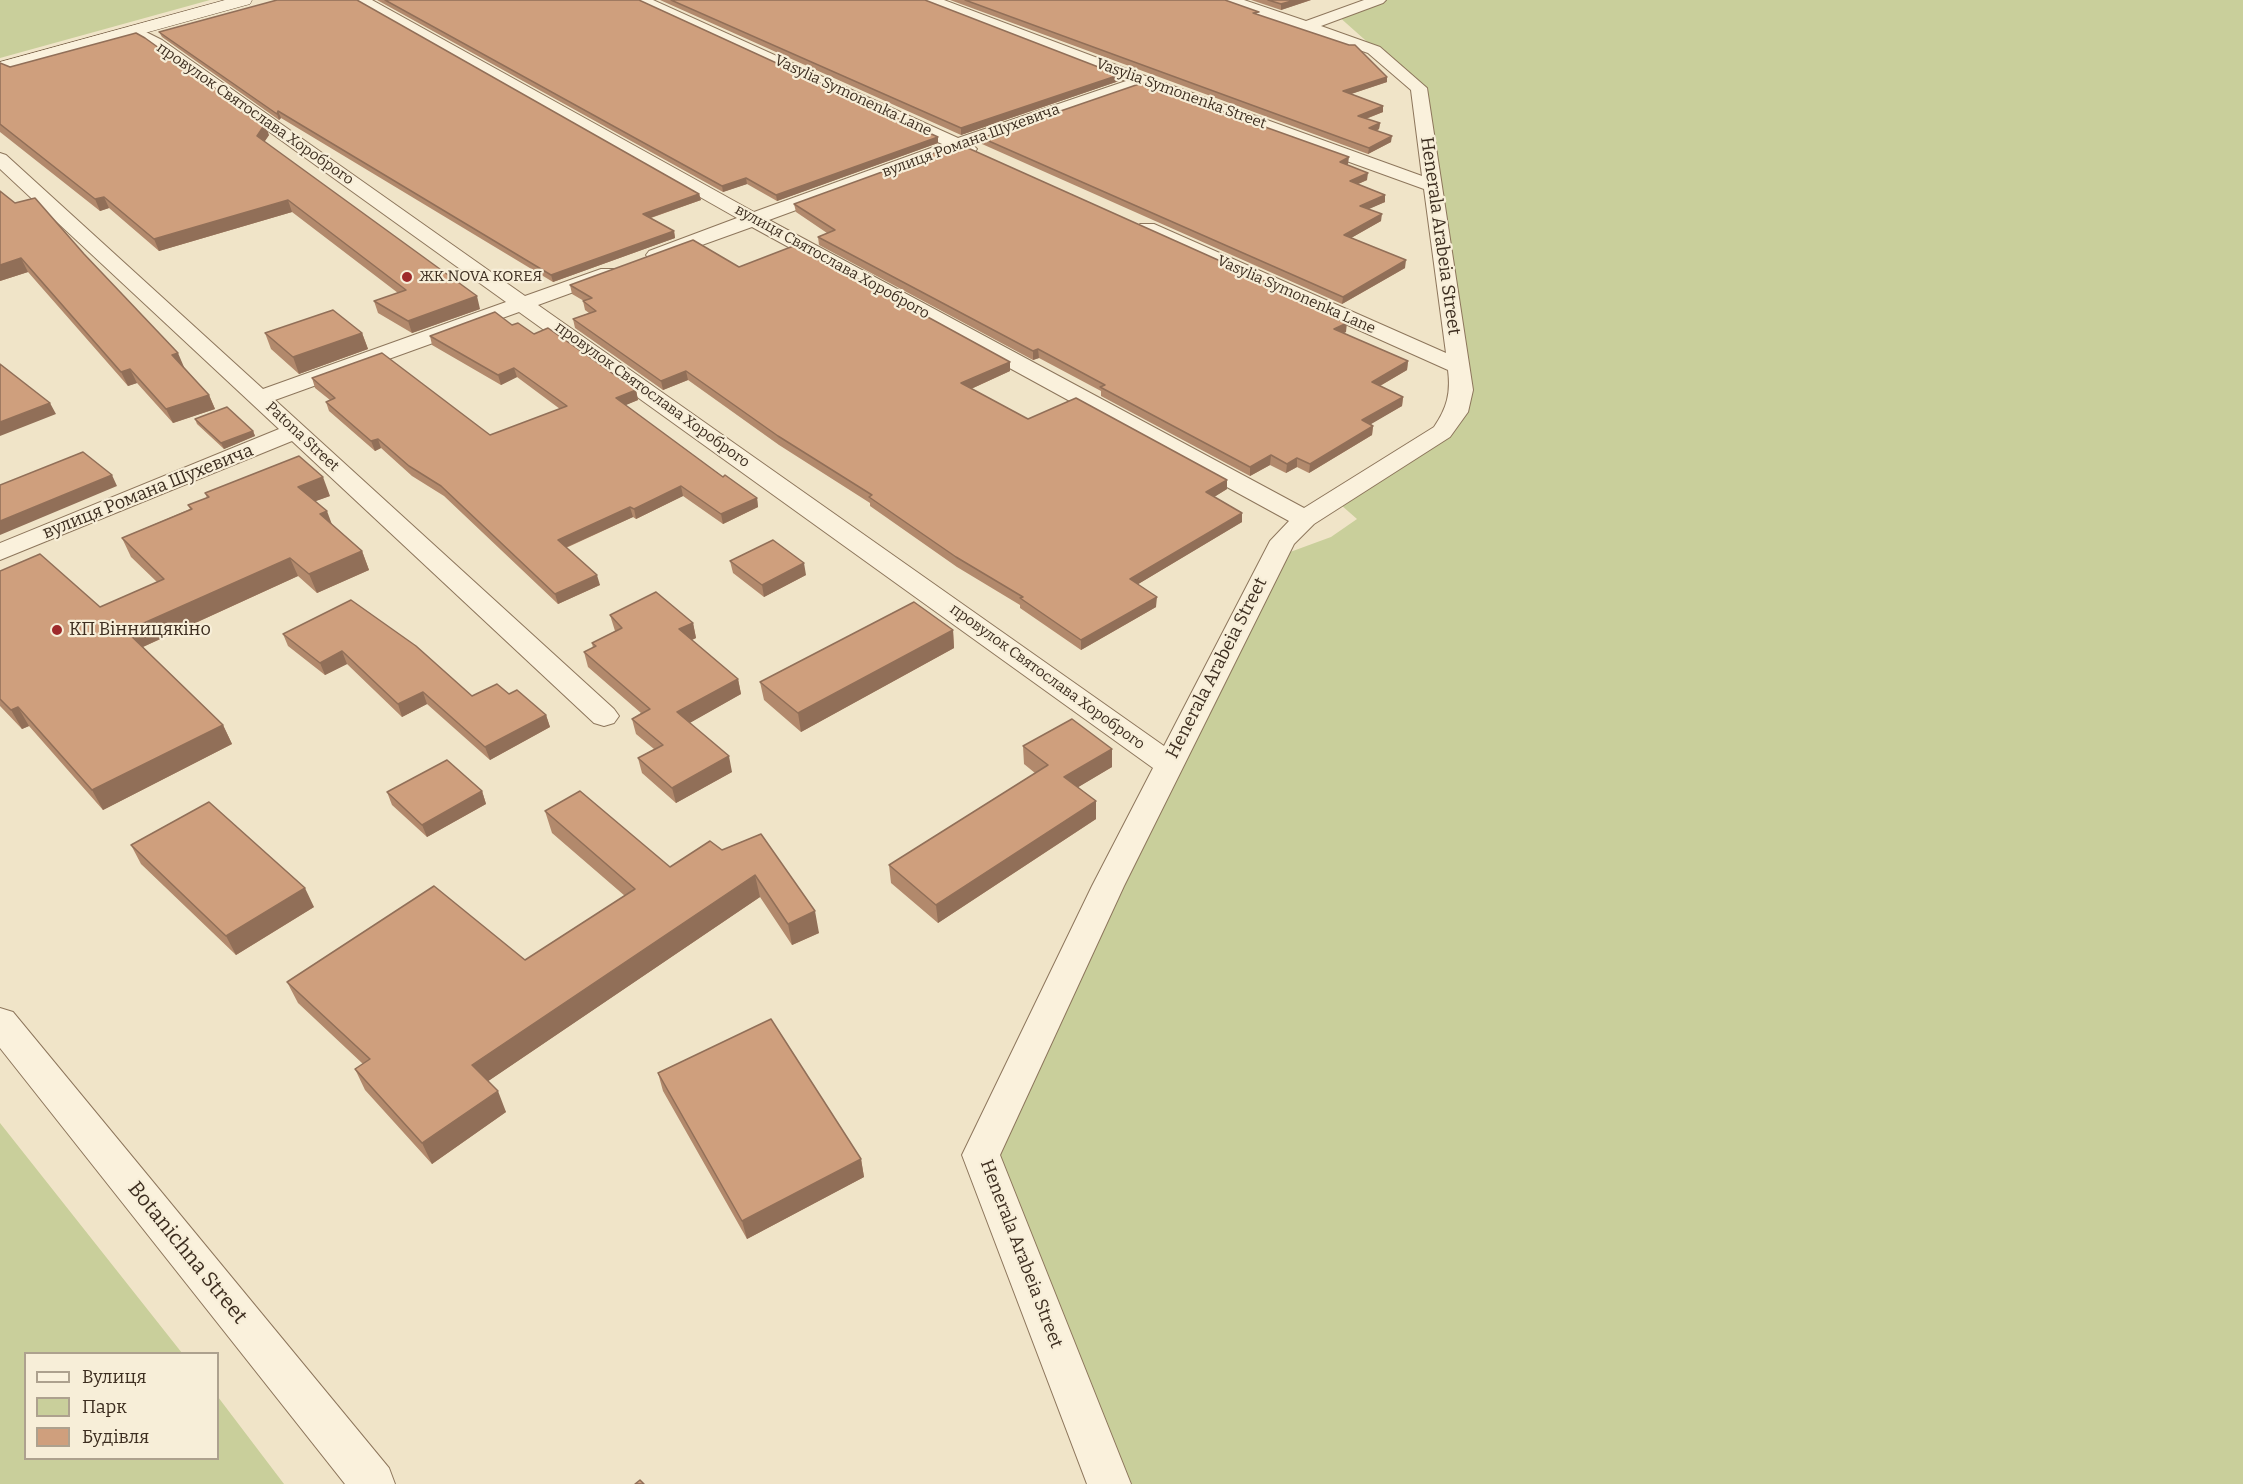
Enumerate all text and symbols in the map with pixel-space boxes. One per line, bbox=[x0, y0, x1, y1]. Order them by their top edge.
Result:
street label: провулок Святослава Хороброго bbox=[153, 39, 357, 189]
street label: Vasylia Symonenka Lane bbox=[771, 52, 935, 140]
street label: Vasylia Symonenka Street bbox=[1093, 55, 1269, 133]
street label: вулиця Романа Шухевича bbox=[880, 100, 1062, 182]
street label: Henerala Arabeia Street bbox=[1415, 135, 1465, 337]
street label: вулиця Святослава Хороброго bbox=[732, 201, 932, 323]
street label: Vasylia Symonenka Lane bbox=[1214, 252, 1378, 338]
place label: ЖК NOVA KOREЯ bbox=[419, 268, 542, 286]
marker: ЖК NOVA KOREЯ bbox=[400, 270, 414, 284]
street label: провулок Святослава Хороброго bbox=[551, 318, 753, 472]
street label: Patona Street bbox=[262, 398, 342, 476]
street label: вулиця Романа Шухевича bbox=[39, 440, 257, 544]
street label: Henerala Arabeia Street bbox=[1162, 574, 1272, 762]
street label: провулок Святослава Хороброго bbox=[946, 600, 1148, 754]
place label: КП Вінницякіно bbox=[69, 619, 211, 641]
marker: КП Вінницякіно bbox=[50, 623, 64, 637]
street label: Henerala Arabeia Street bbox=[975, 1157, 1067, 1351]
street label: Botanichna Street bbox=[122, 1177, 252, 1329]
legend bbox=[24, 1352, 219, 1460]
text: Вулиця bbox=[82, 1366, 146, 1388]
text: Парк bbox=[82, 1396, 127, 1418]
text: Будівля bbox=[82, 1426, 149, 1448]

